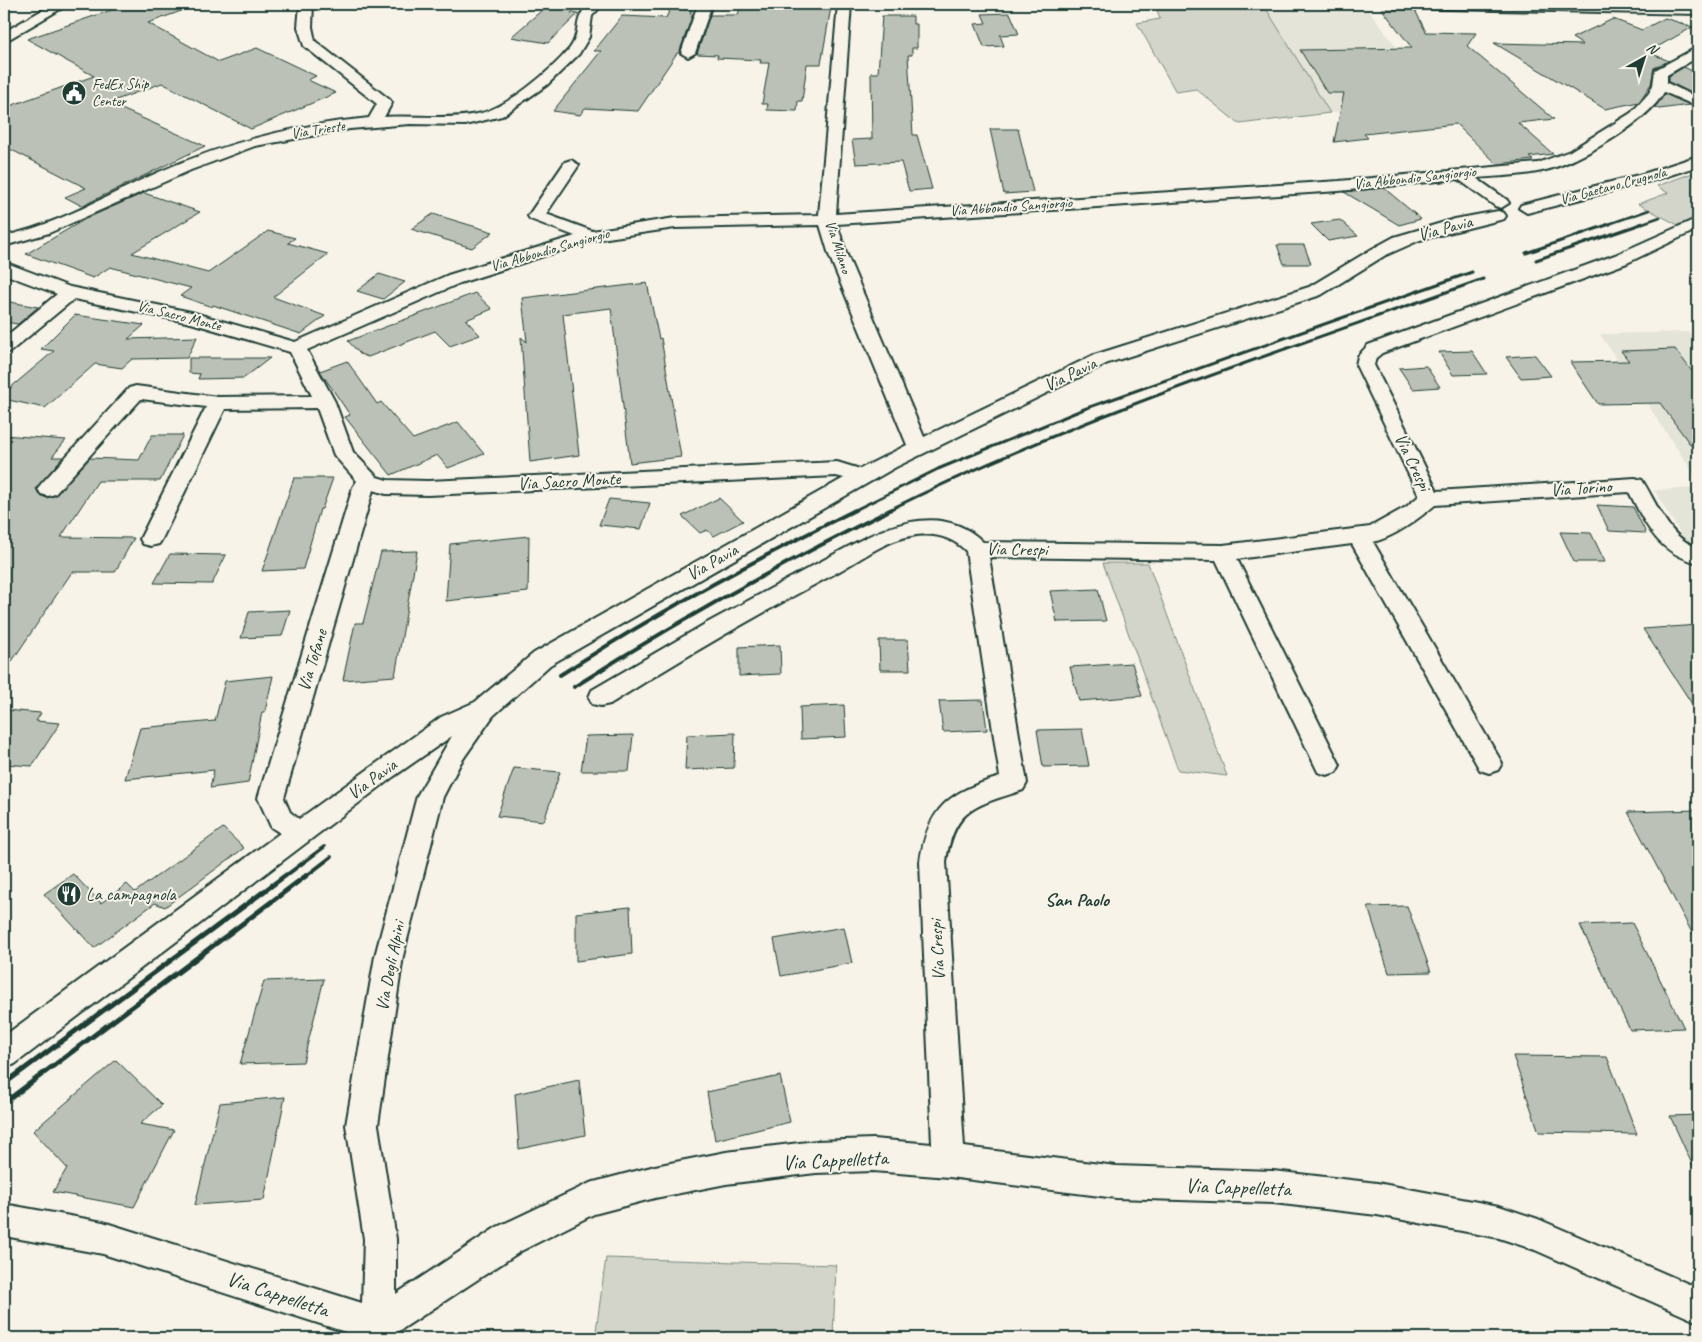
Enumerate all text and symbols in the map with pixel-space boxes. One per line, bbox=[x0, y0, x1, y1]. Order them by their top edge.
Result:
north arrow bbox=[1620, 32, 1670, 82]
text: N bbox=[1643, 39, 1662, 59]
place label: FedEx Ship Center bbox=[92, 75, 150, 111]
public building icon: FedEx Ship Center bbox=[61, 80, 87, 106]
street label: Via Trieste bbox=[290, 116, 347, 144]
street label: Via Abbondio Sangiorgio bbox=[1353, 162, 1478, 194]
street label: Via Gaetano Crugnola bbox=[1558, 162, 1670, 209]
street label: Via Abbondio Sangiorgio bbox=[949, 193, 1073, 221]
street label: Via Pavia bbox=[1415, 210, 1476, 246]
street label: Via Milano bbox=[821, 218, 856, 277]
street label: Via Abbondio Sangiorgio bbox=[489, 224, 612, 276]
street label: Via Sacro Monte bbox=[135, 296, 224, 336]
street label: Via Pavia bbox=[1040, 351, 1101, 396]
street label: Via Crespi bbox=[1390, 430, 1437, 497]
street label: Via Sacro Monte bbox=[517, 467, 622, 495]
street label: Via Torino bbox=[1550, 475, 1614, 501]
street label: Via Crespi bbox=[986, 537, 1050, 561]
street label: Via Pavia bbox=[682, 538, 743, 585]
street label: Via Tofane bbox=[292, 625, 332, 694]
street label: Via Pavia bbox=[343, 753, 402, 804]
restaurant icon: La campagnola bbox=[56, 881, 82, 907]
place label: La campagnola bbox=[86, 883, 178, 905]
district label: San Paolo bbox=[1045, 888, 1110, 912]
street label: Via Crespi bbox=[924, 916, 950, 981]
street label: Via Degli Alpini bbox=[371, 917, 410, 1013]
street label: Via Cappelletta bbox=[782, 1144, 891, 1176]
street label: Via Cappelletta bbox=[1185, 1172, 1294, 1202]
street label: Via Cappelletta bbox=[224, 1265, 334, 1323]

